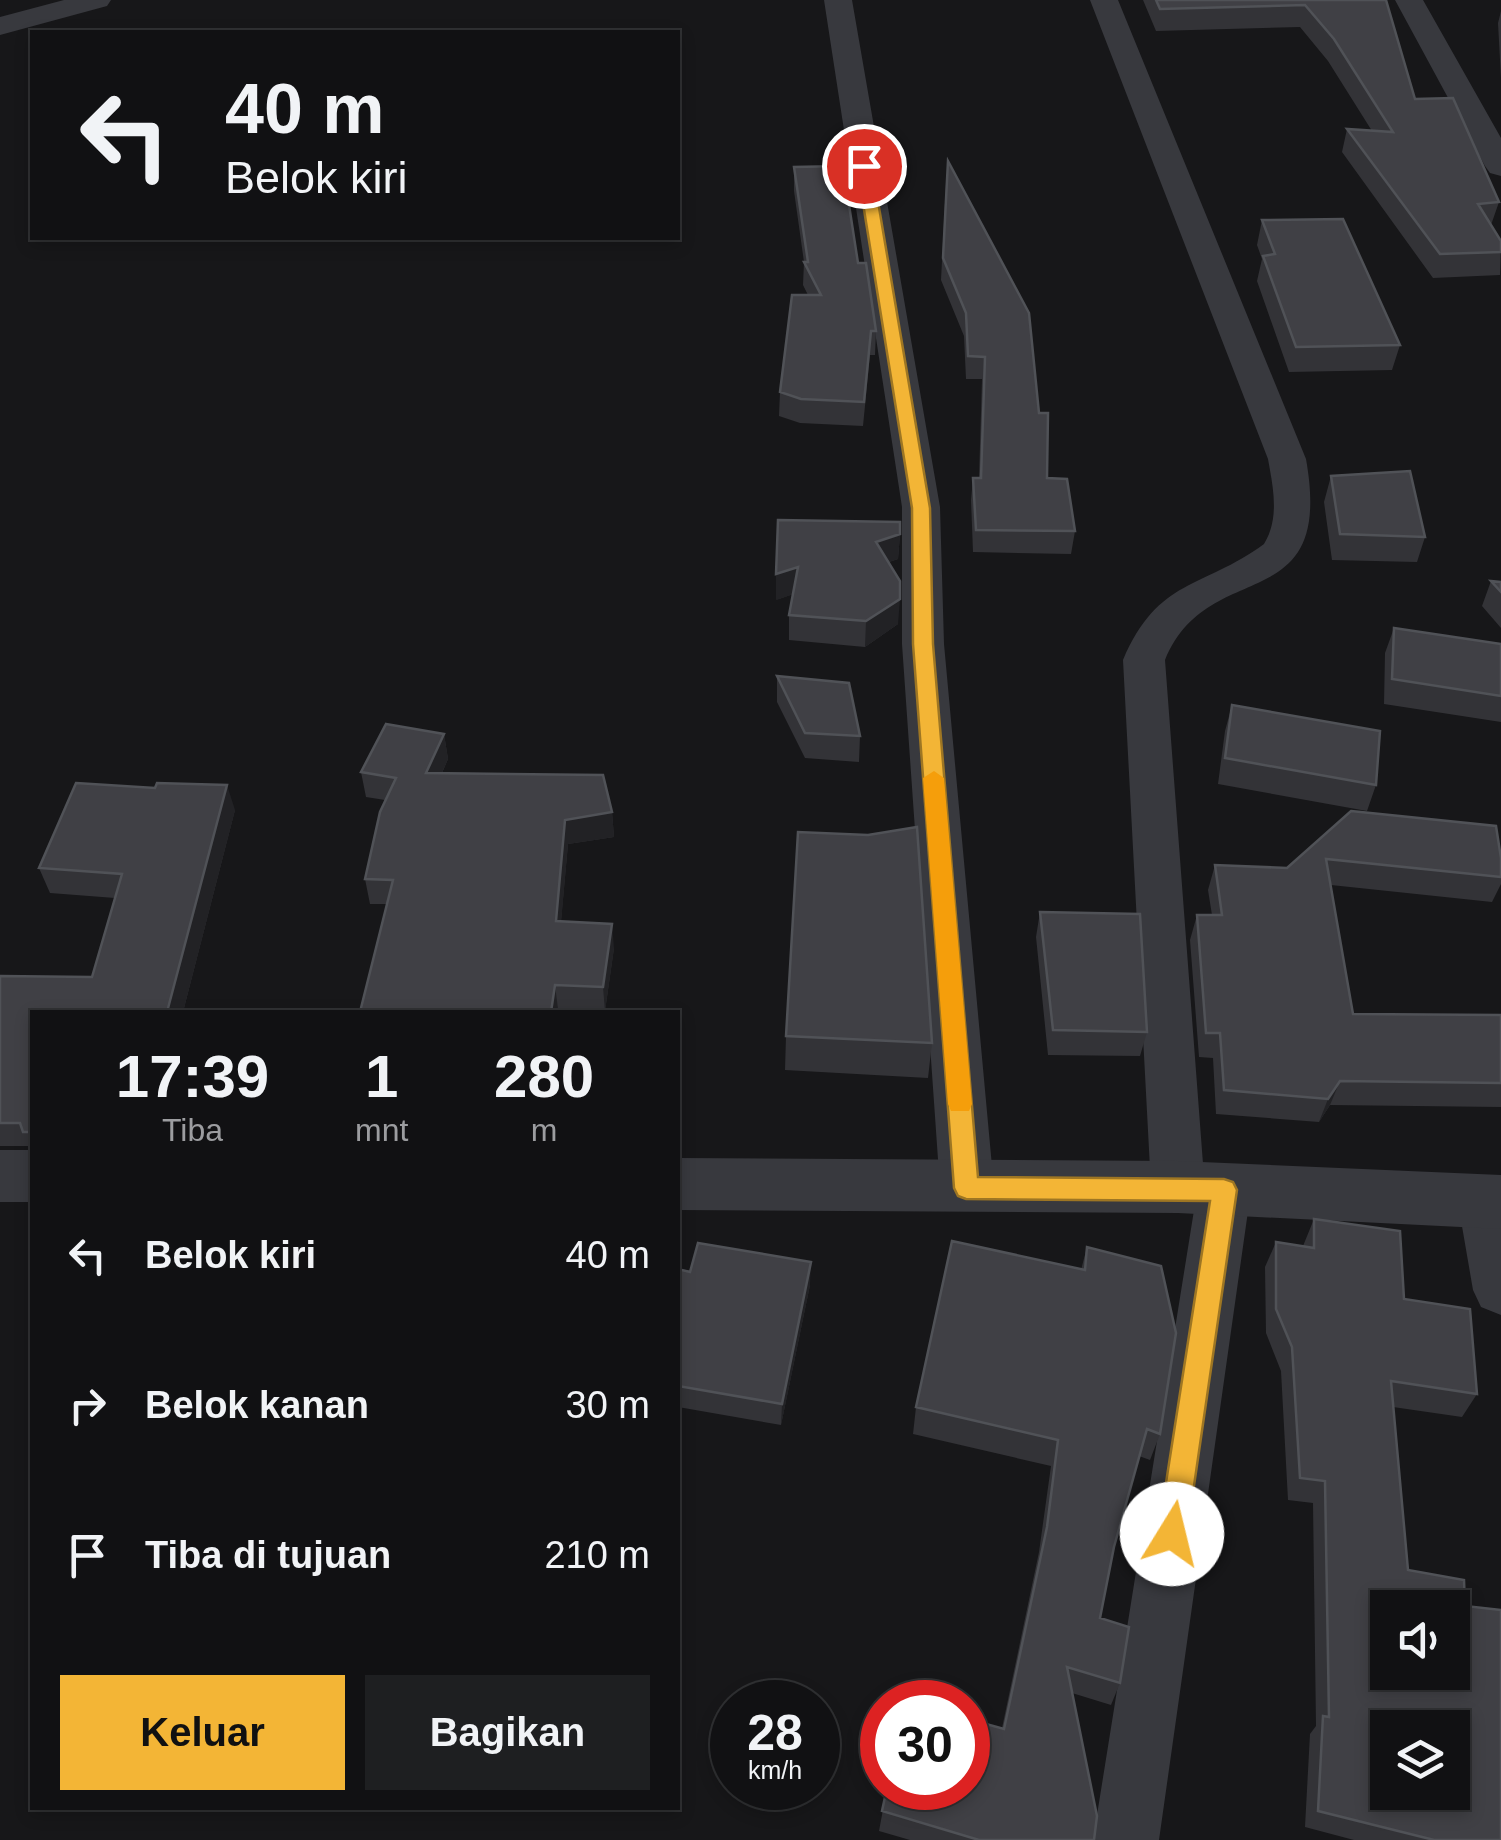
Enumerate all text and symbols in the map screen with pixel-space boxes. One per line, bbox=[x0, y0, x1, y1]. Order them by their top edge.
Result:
icon: left bbox=[60, 70, 190, 200]
text: 40 m bbox=[225, 70, 385, 148]
pin bbox=[822, 124, 907, 209]
icon: arrive bbox=[837, 139, 892, 194]
text: Belok kiri bbox=[225, 152, 408, 203]
text: 17:39 bbox=[116, 1043, 269, 1110]
text: 1 bbox=[365, 1043, 398, 1110]
text: 280 bbox=[494, 1043, 594, 1110]
text: Tiba bbox=[162, 1112, 223, 1148]
text: mnt bbox=[355, 1112, 408, 1148]
text: m bbox=[531, 1112, 557, 1148]
icon: left bbox=[60, 1228, 115, 1283]
text: Belok kiri bbox=[145, 1234, 316, 1276]
text: 40 m bbox=[566, 1234, 650, 1276]
icon: right bbox=[60, 1378, 115, 1433]
text: Belok kanan bbox=[145, 1384, 369, 1426]
text: 30 m bbox=[566, 1384, 650, 1426]
position arrow bbox=[1120, 1482, 1224, 1586]
icon: arrive bbox=[60, 1528, 115, 1583]
text: Tiba di tujuan bbox=[145, 1534, 391, 1576]
text: 210 m bbox=[544, 1534, 650, 1576]
map controls bbox=[1370, 1590, 1470, 1810]
button: sound bbox=[1370, 1590, 1470, 1690]
button: Keluar bbox=[60, 1675, 345, 1790]
button: Bagikan bbox=[365, 1675, 650, 1790]
speed limit sign: 30 bbox=[860, 1680, 990, 1810]
text: 28 bbox=[747, 1705, 803, 1761]
button: layers bbox=[1370, 1710, 1470, 1810]
text: km/h bbox=[748, 1756, 802, 1784]

